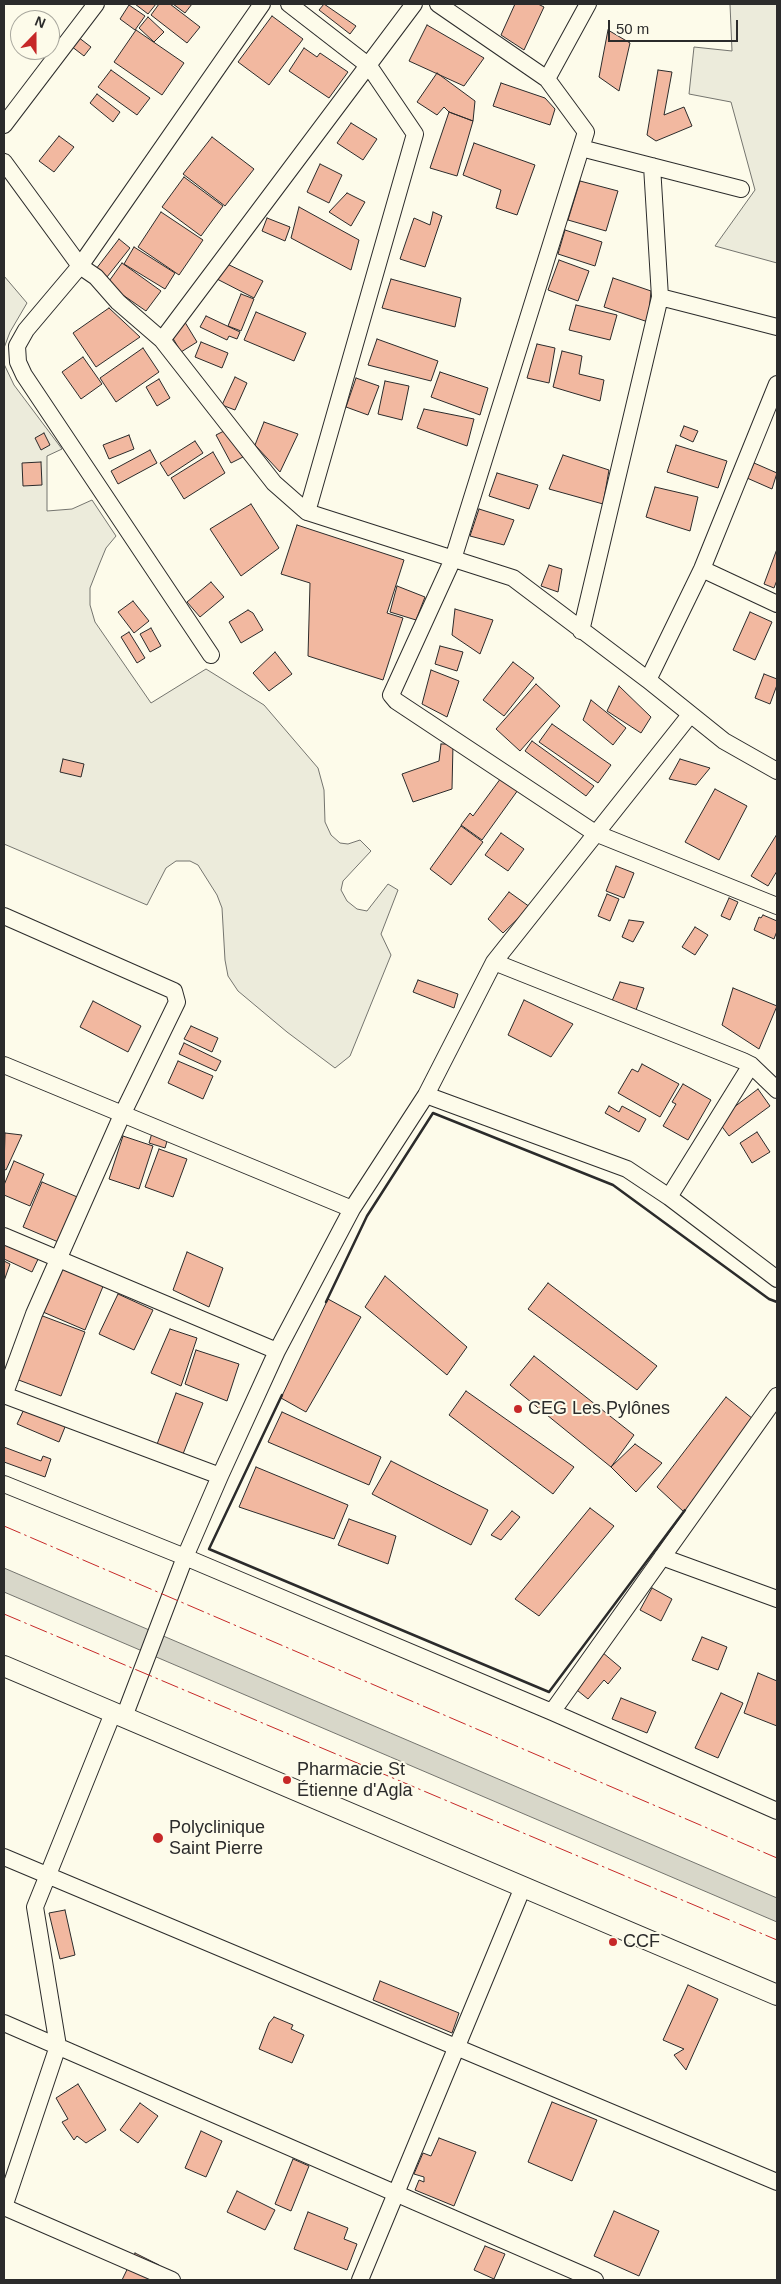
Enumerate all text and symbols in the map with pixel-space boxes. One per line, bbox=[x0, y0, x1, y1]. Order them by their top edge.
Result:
north arrow bbox=[10, 10, 60, 60]
scale bar bbox=[611, 10, 741, 42]
text: N bbox=[33, 13, 48, 31]
text: 50 m bbox=[616, 20, 649, 37]
place label: CEG Les Pylônes bbox=[528, 1398, 670, 1420]
marker: CEG Les Pylônes bbox=[512, 1403, 524, 1415]
place label: Pharmacie St Étienne d'Agla bbox=[297, 1759, 413, 1802]
marker: Pharmacie St Étienne d'Agla bbox=[281, 1774, 293, 1786]
place label: Polyclinique Saint Pierre bbox=[169, 1817, 265, 1860]
marker: Polyclinique Saint Pierre bbox=[151, 1831, 165, 1845]
place label: CCF bbox=[623, 1931, 660, 1953]
marker: CCF bbox=[607, 1936, 619, 1948]

